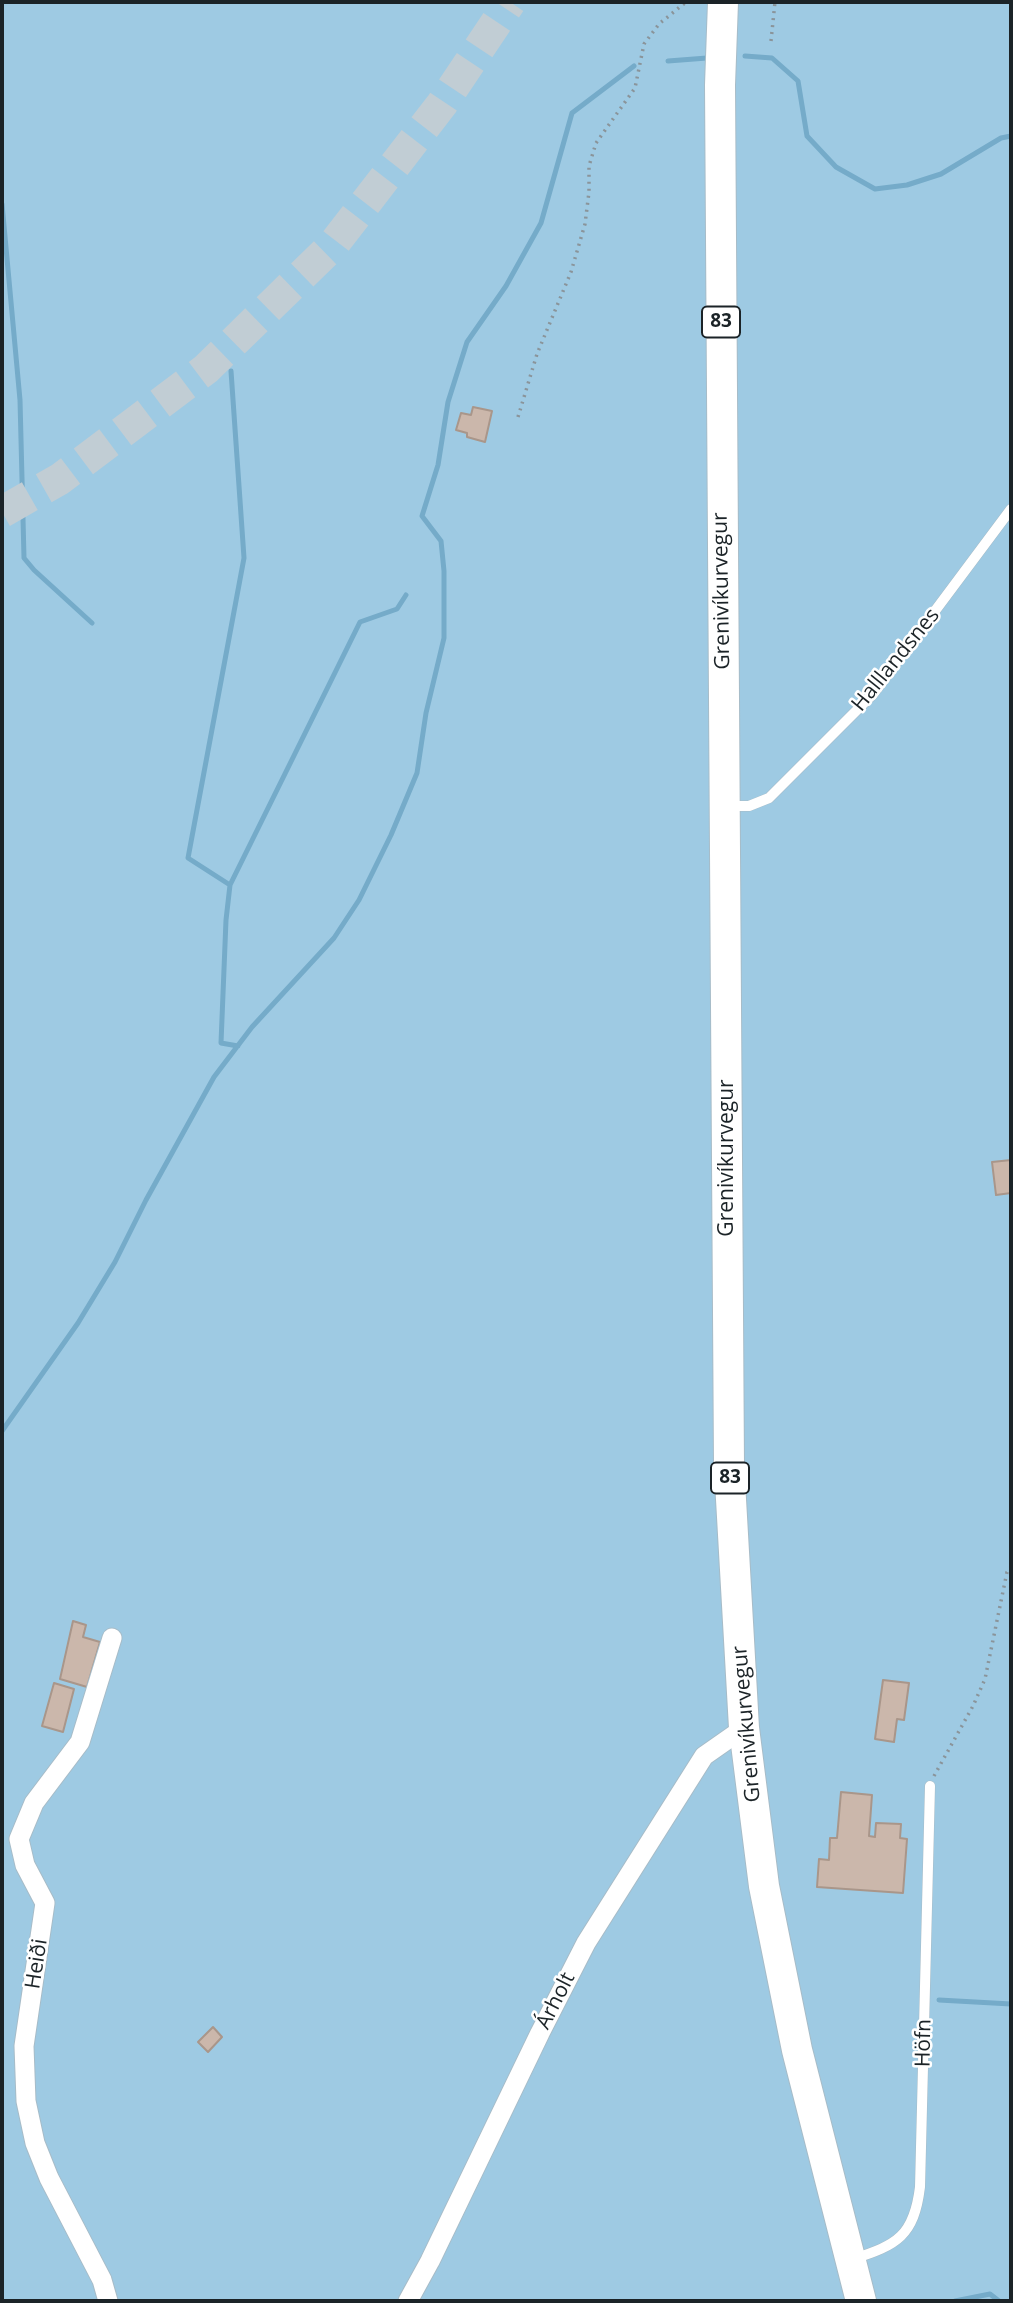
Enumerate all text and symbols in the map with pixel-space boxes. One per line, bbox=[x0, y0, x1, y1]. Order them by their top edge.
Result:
road number: 83 bbox=[702, 306, 740, 338]
street label: Grenivíkurvegur bbox=[708, 512, 736, 670]
street label: Halllandsnes bbox=[847, 603, 945, 717]
street label: Grenivíkurvegur bbox=[714, 1079, 740, 1237]
road number: 83 bbox=[711, 1462, 749, 1494]
street label: Grenivíkurvegur bbox=[728, 1645, 766, 1803]
street label: Heiði bbox=[21, 1937, 53, 1991]
street label: Árholt bbox=[531, 1968, 581, 2034]
street label: Höfn bbox=[911, 2019, 937, 2067]

